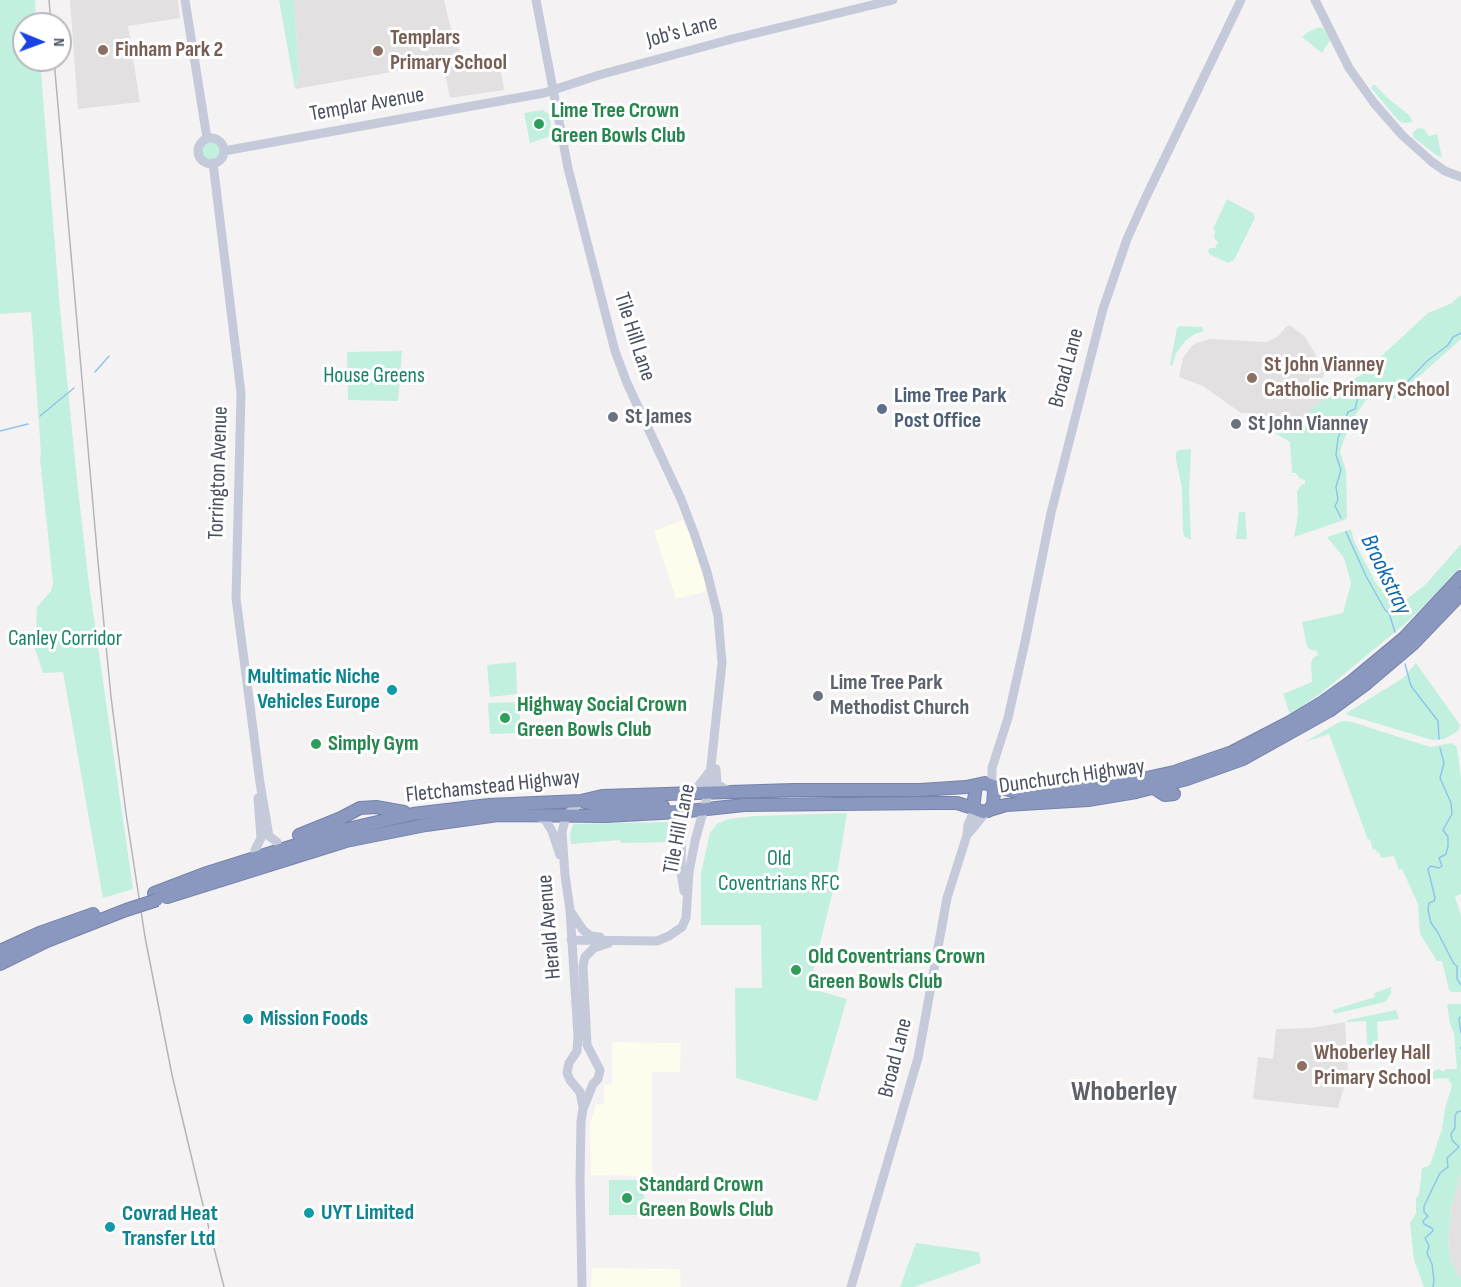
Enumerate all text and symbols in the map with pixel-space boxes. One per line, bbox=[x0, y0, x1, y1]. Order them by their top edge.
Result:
street label: Job's Lane bbox=[644, 10, 720, 54]
north arrow bbox=[12, 12, 72, 72]
place label: Templars Primary School bbox=[390, 25, 507, 76]
place label: Finham Park 2 bbox=[115, 37, 223, 63]
text: N bbox=[49, 38, 68, 47]
marker: Finham Park 2 bbox=[96, 43, 110, 57]
marker: Templars Primary School bbox=[371, 44, 385, 58]
street label: Templar Avenue bbox=[308, 82, 426, 128]
place label: Lime Tree Crown Green Bowls Club bbox=[551, 98, 686, 150]
marker: Lime Tree Crown Green Bowls Club bbox=[532, 117, 546, 131]
street label: Tile Hill Lane bbox=[607, 290, 661, 384]
street label: Broad Lane bbox=[1044, 326, 1090, 410]
place label: St John Vianney Catholic Primary School bbox=[1264, 352, 1450, 404]
park label: House Greens bbox=[323, 363, 425, 389]
marker: St John Vianney Catholic Primary School bbox=[1245, 371, 1259, 385]
place label: Lime Tree Park Post Office bbox=[894, 383, 1006, 434]
marker: Lime Tree Park Post Office bbox=[875, 402, 889, 416]
place label: St James bbox=[625, 404, 692, 430]
street label: Torrington Avenue bbox=[203, 406, 235, 540]
marker: St James bbox=[606, 410, 620, 424]
place label: St John Vianney bbox=[1248, 411, 1368, 437]
marker: St John Vianney bbox=[1229, 417, 1243, 431]
water label: Brookstray bbox=[1353, 530, 1417, 620]
park label: Canley Corridor bbox=[8, 626, 122, 652]
place label: Multimatic Niche Vehicles Europe bbox=[248, 664, 380, 716]
place label: Lime Tree Park Methodist Church bbox=[830, 670, 969, 722]
marker: Multimatic Niche Vehicles Europe bbox=[385, 683, 399, 697]
marker: Lime Tree Park Methodist Church bbox=[811, 689, 825, 703]
place label: Highway Social Crown Green Bowls Club bbox=[517, 692, 687, 744]
marker: Highway Social Crown Green Bowls Club bbox=[498, 711, 512, 725]
place label: Simply Gym bbox=[328, 731, 419, 757]
marker: Simply Gym bbox=[309, 737, 323, 751]
street label: Dunchurch Highway bbox=[997, 754, 1147, 800]
street label: Fletchamstead Highway bbox=[404, 765, 582, 809]
street label: Tile Hill Lane bbox=[658, 782, 702, 876]
park label: Old Coventrians RFC bbox=[718, 846, 840, 897]
street label: Herald Avenue bbox=[532, 874, 568, 980]
place label: Old Coventrians Crown Green Bowls Club bbox=[808, 944, 985, 996]
marker: Old Coventrians Crown Green Bowls Club bbox=[789, 963, 803, 977]
place label: Mission Foods bbox=[260, 1006, 368, 1032]
marker: Mission Foods bbox=[241, 1012, 255, 1026]
street label: Broad Lane bbox=[873, 1016, 919, 1100]
place label: Whoberley Hall Primary School bbox=[1314, 1040, 1431, 1092]
marker: Whoberley Hall Primary School bbox=[1295, 1059, 1309, 1073]
district label: Whoberley bbox=[1071, 1076, 1177, 1110]
place label: Standard Crown Green Bowls Club bbox=[639, 1172, 774, 1224]
marker: Standard Crown Green Bowls Club bbox=[620, 1191, 634, 1205]
place label: UYT Limited bbox=[321, 1200, 414, 1226]
place label: Covrad Heat Transfer Ltd bbox=[122, 1201, 218, 1252]
marker: UYT Limited bbox=[302, 1206, 316, 1220]
marker: Covrad Heat Transfer Ltd bbox=[103, 1220, 117, 1234]

